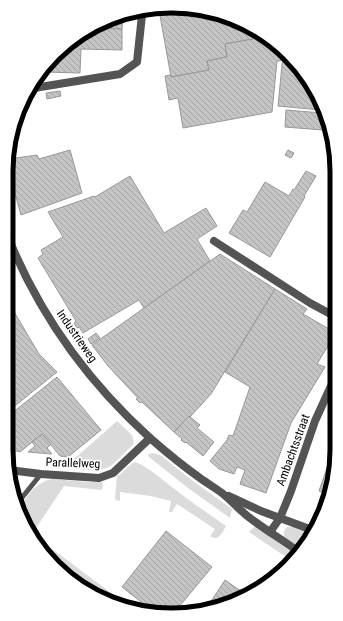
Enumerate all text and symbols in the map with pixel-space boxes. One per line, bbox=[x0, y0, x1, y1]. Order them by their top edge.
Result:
street label: Industrieweg bbox=[54, 307, 100, 365]
street label: Ambachtsstraat bbox=[274, 412, 313, 488]
street label: Parallelweg bbox=[45, 455, 101, 471]

